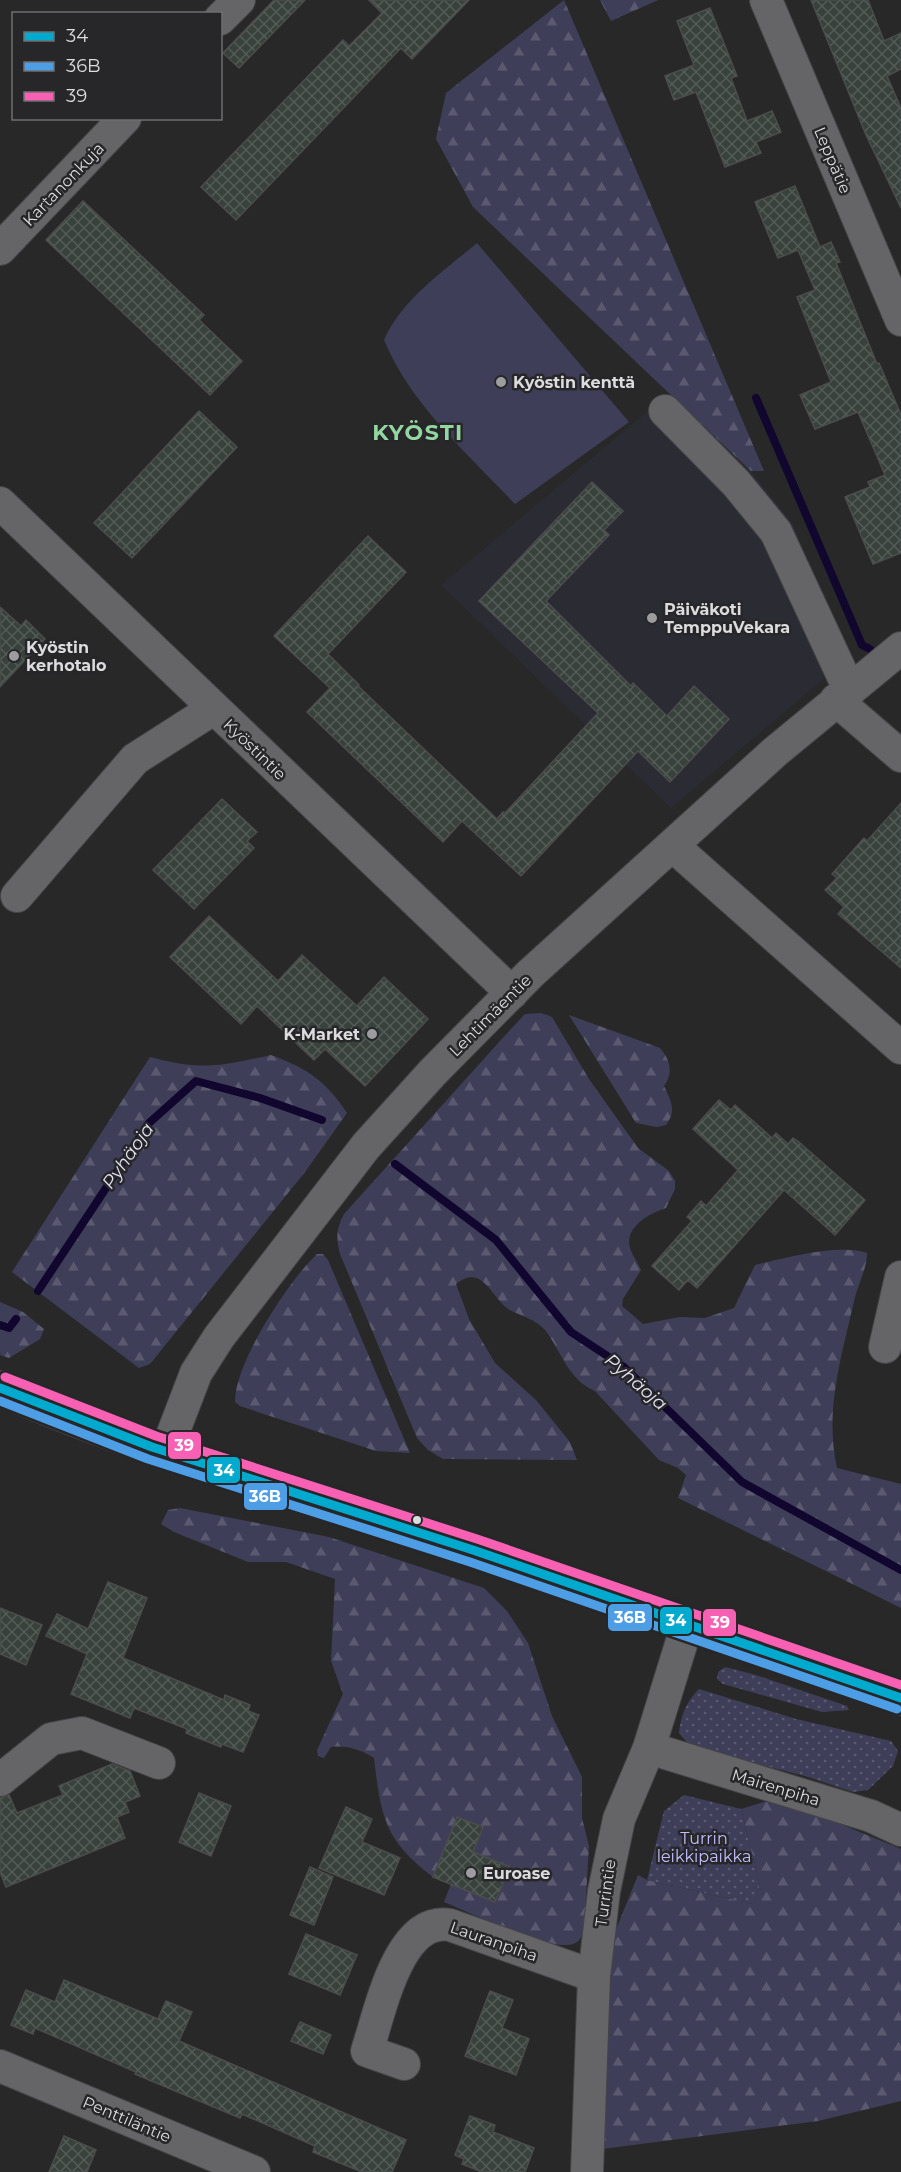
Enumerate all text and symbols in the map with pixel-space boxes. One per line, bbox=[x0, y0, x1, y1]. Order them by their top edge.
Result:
legend bbox=[12, 12, 222, 120]
text: 34 bbox=[66, 25, 88, 47]
text: 36B bbox=[66, 55, 101, 77]
text: 39 bbox=[66, 85, 87, 107]
street label: Leppätie bbox=[810, 124, 855, 196]
street label: Kartanonkuja bbox=[19, 139, 108, 230]
place label: Kyöstin kenttä bbox=[513, 373, 635, 392]
marker: Kyöstin kenttä bbox=[494, 375, 508, 389]
district label: KYÖSTI bbox=[372, 419, 464, 446]
place label: Päiväkoti TemppuVekara bbox=[664, 600, 790, 637]
marker: Päiväkoti TemppuVekara bbox=[645, 611, 659, 625]
place label: Kyöstin kerhotalo bbox=[26, 638, 106, 675]
marker: Kyöstin kerhotalo bbox=[7, 649, 21, 663]
street label: Kyöstintie bbox=[219, 715, 290, 784]
street label: Lehtimäentie bbox=[445, 970, 535, 1060]
place label: K-Market bbox=[283, 1025, 360, 1044]
marker: K-Market bbox=[365, 1027, 379, 1041]
water label: Pyhäoja bbox=[97, 1119, 159, 1193]
water label: Pyhäoja bbox=[600, 1349, 672, 1415]
line badge: 39 bbox=[167, 1431, 202, 1460]
text: 39 bbox=[173, 1436, 194, 1455]
line badge: 34 bbox=[206, 1456, 241, 1484]
text: 34 bbox=[213, 1461, 234, 1480]
line badge: 36B bbox=[243, 1482, 288, 1511]
text: 36B bbox=[248, 1487, 281, 1506]
unlabelled marker bbox=[411, 1514, 423, 1526]
line badge: 36B bbox=[607, 1603, 653, 1632]
line badge: 34 bbox=[659, 1606, 693, 1635]
text: 36B bbox=[613, 1608, 646, 1627]
line badge: 39 bbox=[702, 1608, 737, 1637]
text: 34 bbox=[665, 1611, 686, 1630]
text: 39 bbox=[709, 1613, 730, 1632]
street label: Mairenpiha bbox=[730, 1765, 822, 1810]
park label: Turrin leikkipaikka bbox=[657, 1829, 751, 1866]
street label: Turrintie bbox=[591, 1858, 620, 1928]
place label: Euroase bbox=[483, 1864, 550, 1883]
marker: Euroase bbox=[464, 1866, 478, 1880]
street label: Lauranpiha bbox=[448, 1918, 540, 1965]
street label: Penttiläntie bbox=[80, 2092, 174, 2147]

